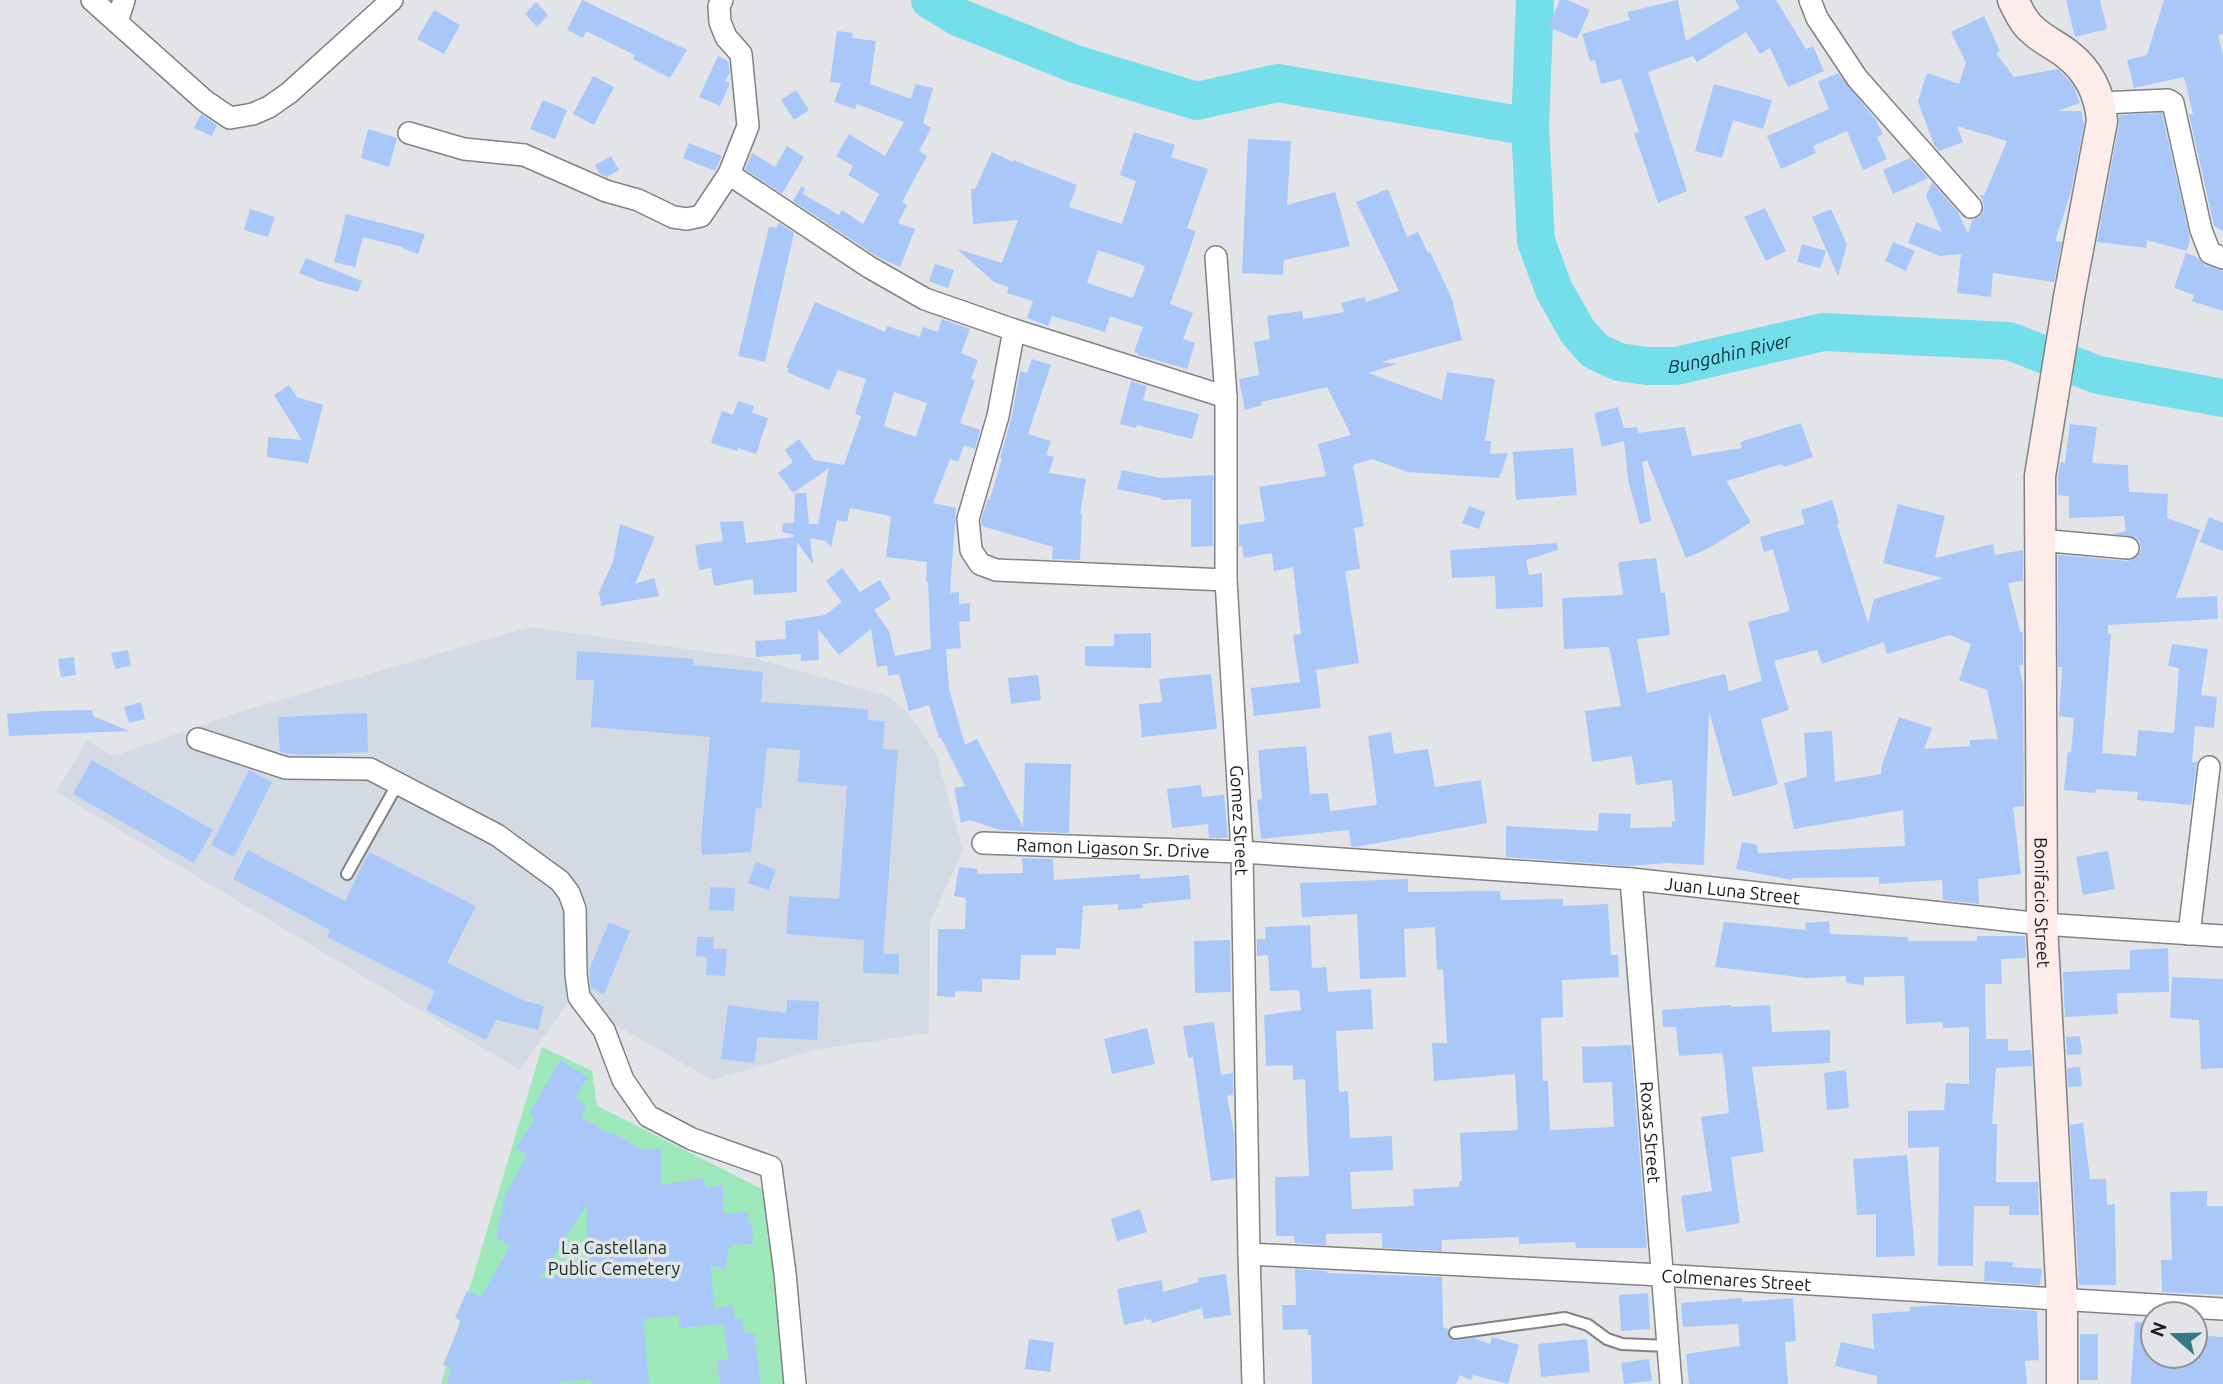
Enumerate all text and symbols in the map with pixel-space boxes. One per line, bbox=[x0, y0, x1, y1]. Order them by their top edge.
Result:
water label: Bungahin River bbox=[1668, 329, 1794, 377]
street label: Gomez Street bbox=[1227, 764, 1252, 876]
street label: Ramon Ligason Sr. Drive bbox=[1016, 834, 1210, 861]
street label: Bonifacio Street bbox=[2032, 837, 2054, 968]
street label: Juan Luna Street bbox=[1664, 873, 1801, 907]
street label: Roxas Street bbox=[1637, 1081, 1665, 1184]
park label: La Castellana Public Cemetery bbox=[548, 1237, 681, 1278]
street label: Colmenares Street bbox=[1661, 1265, 1812, 1294]
north arrow bbox=[2139, 1300, 2209, 1370]
text: N bbox=[2145, 1319, 2171, 1340]

